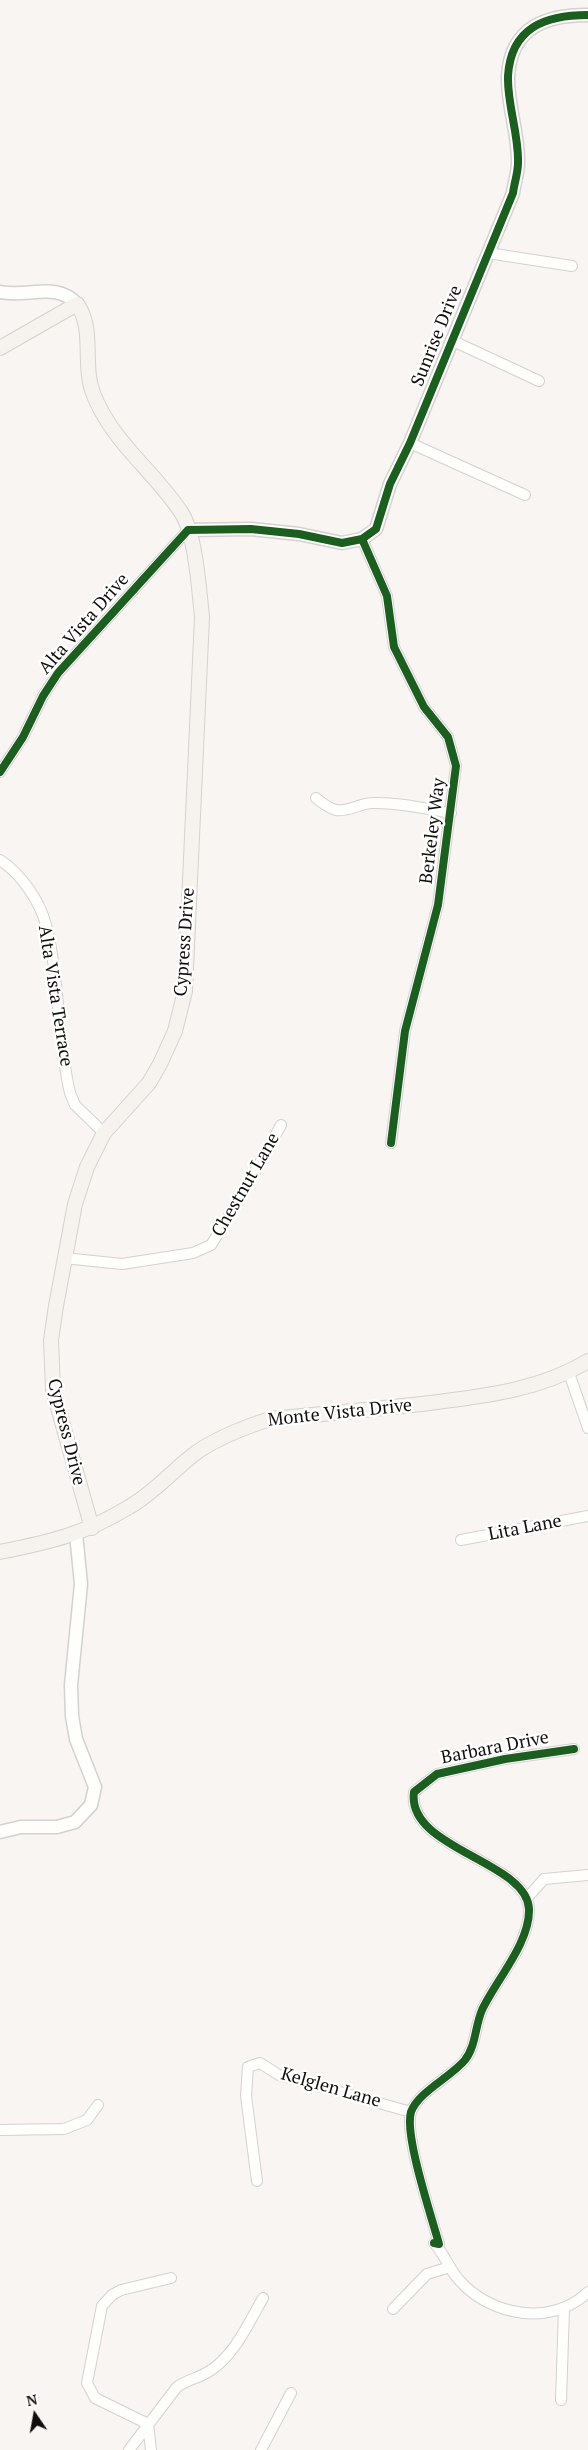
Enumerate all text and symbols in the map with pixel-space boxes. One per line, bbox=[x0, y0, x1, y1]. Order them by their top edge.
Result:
street label: Sunrise Drive bbox=[407, 282, 467, 390]
street label: Alta Vista Drive bbox=[34, 569, 134, 679]
street label: Berkeley Way bbox=[416, 777, 450, 885]
street label: Cypress Drive bbox=[170, 887, 200, 997]
street label: Alta Vista Terrace bbox=[33, 924, 77, 1068]
street label: Chestnut Lane bbox=[208, 1129, 284, 1241]
street label: Cypress Drive bbox=[42, 1376, 90, 1488]
street label: Monte Vista Drive bbox=[267, 1395, 413, 1431]
street label: Lita Lane bbox=[487, 1510, 563, 1546]
street label: Barbara Drive bbox=[439, 1727, 551, 1769]
street label: Kelglen Lane bbox=[279, 2063, 383, 2113]
text: N bbox=[25, 2389, 39, 2410]
north arrow bbox=[10, 2390, 60, 2440]

